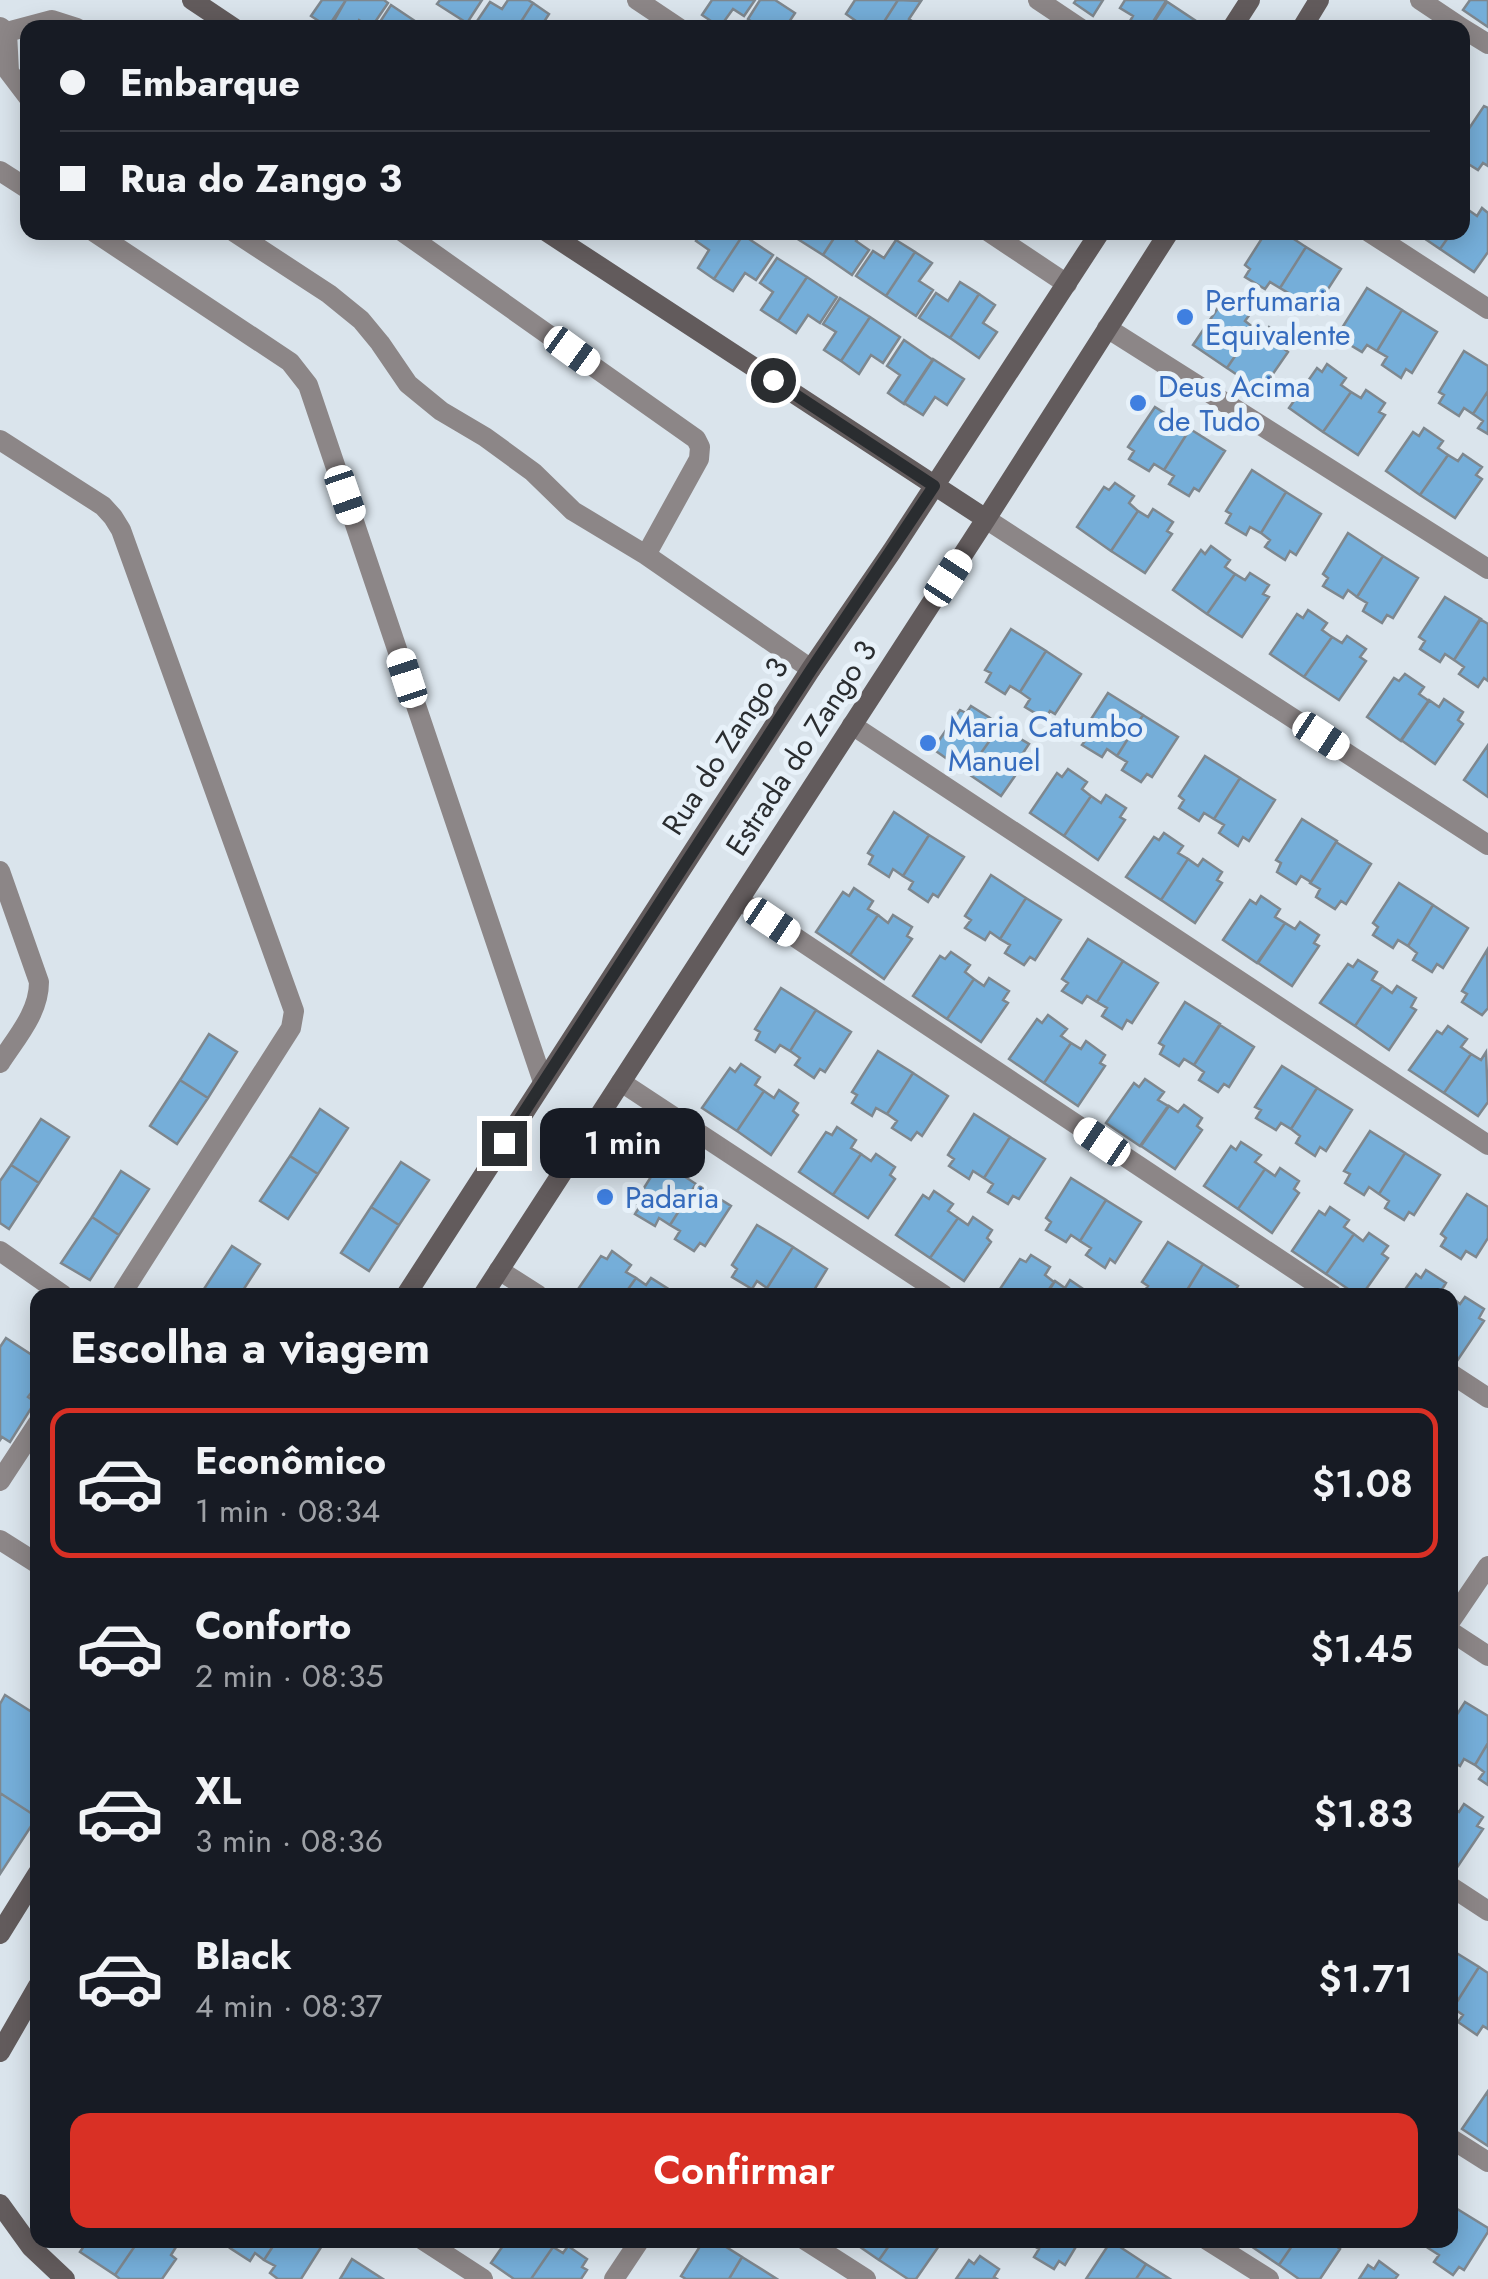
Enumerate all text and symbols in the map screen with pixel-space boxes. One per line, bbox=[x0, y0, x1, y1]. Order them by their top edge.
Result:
text: Embarque bbox=[120, 55, 300, 110]
text: Rua do Zango 3 bbox=[120, 151, 402, 206]
place label: Perfumaria Equivalente bbox=[1205, 279, 1351, 356]
marker: Perfumaria Equivalente bbox=[1174, 306, 1196, 328]
car bbox=[539, 321, 605, 381]
route start bbox=[751, 358, 796, 403]
place label: Deus Acima de Tudo bbox=[1158, 365, 1310, 442]
marker: Deus Acima de Tudo bbox=[1127, 392, 1149, 414]
car bbox=[321, 462, 369, 528]
car bbox=[919, 545, 977, 611]
street label: Estrada do Zango 3 bbox=[715, 632, 887, 864]
car bbox=[383, 645, 431, 711]
street label: Rua do Zango 3 bbox=[651, 649, 799, 843]
place label: Maria Catumbo Manuel bbox=[948, 705, 1143, 782]
car bbox=[1288, 707, 1354, 765]
marker: Maria Catumbo Manuel bbox=[917, 732, 939, 754]
car bbox=[739, 893, 805, 951]
callout: 1 min bbox=[539, 1108, 704, 1178]
car bbox=[1069, 1113, 1135, 1171]
text: 1 min bbox=[584, 1120, 661, 1166]
route end bbox=[482, 1121, 527, 1166]
place label: Padaria bbox=[625, 1176, 719, 1219]
marker: Padaria bbox=[594, 1186, 616, 1208]
text: Escolha a viagem bbox=[70, 1315, 430, 1380]
text: Econômico bbox=[195, 1433, 386, 1488]
icon: car bbox=[75, 1438, 165, 1528]
text: $1.08 bbox=[1312, 1456, 1413, 1511]
text: 1 min · 08:34 bbox=[195, 1488, 380, 1534]
text: Conforto bbox=[195, 1598, 352, 1653]
icon: car bbox=[75, 1603, 165, 1693]
text: $1.45 bbox=[1311, 1621, 1413, 1676]
text: 2 min · 08:35 bbox=[195, 1653, 383, 1699]
text: XL bbox=[195, 1763, 241, 1818]
icon: car bbox=[75, 1768, 165, 1858]
text: $1.83 bbox=[1314, 1786, 1413, 1841]
text: 3 min · 08:36 bbox=[195, 1818, 383, 1864]
text: Black bbox=[195, 1928, 292, 1983]
icon: car bbox=[75, 1933, 165, 2023]
text: $1.71 bbox=[1319, 1951, 1413, 2006]
text: 4 min · 08:37 bbox=[195, 1983, 382, 2029]
button: Confirmar bbox=[70, 2113, 1418, 2228]

